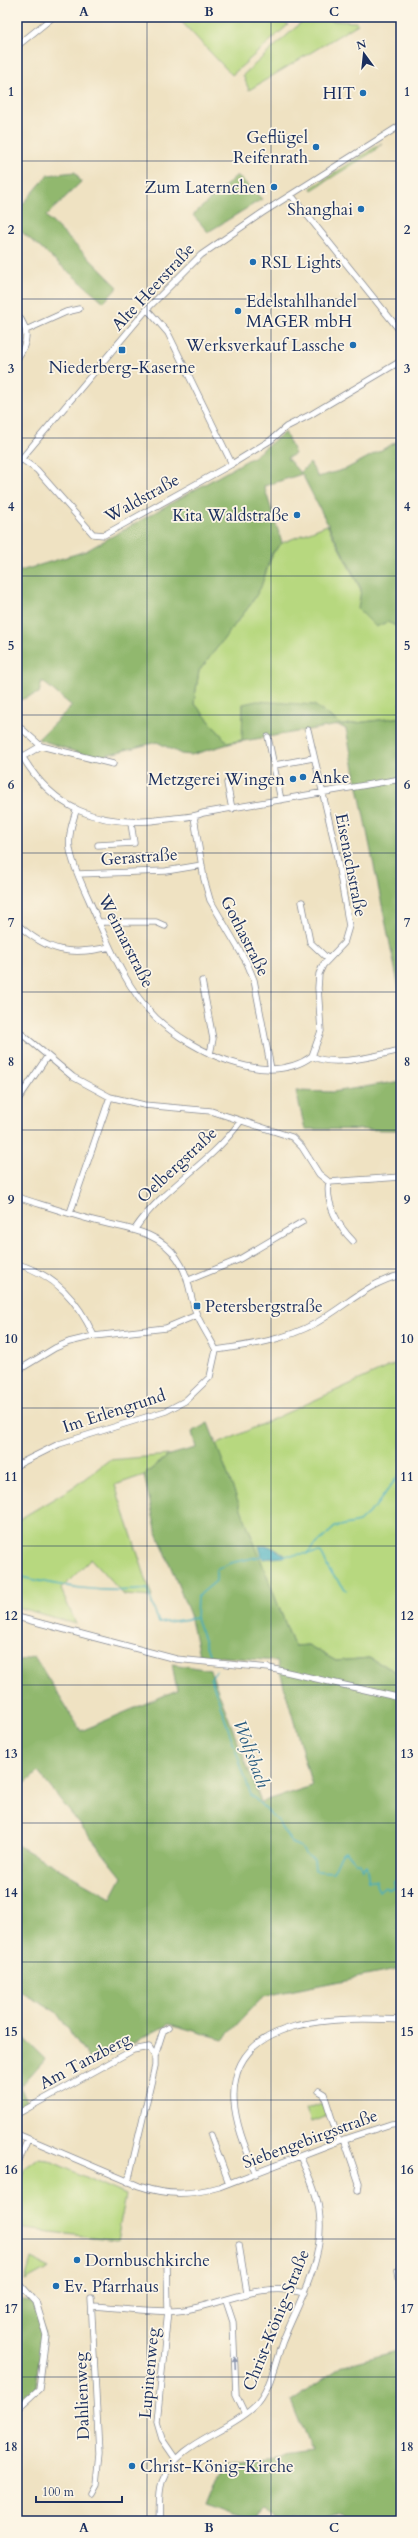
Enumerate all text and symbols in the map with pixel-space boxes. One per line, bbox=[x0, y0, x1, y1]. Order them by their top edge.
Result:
text: A bbox=[79, 3, 89, 21]
text: B bbox=[204, 3, 214, 21]
text: C bbox=[329, 3, 339, 21]
north arrow bbox=[344, 34, 384, 74]
text: N bbox=[355, 36, 369, 53]
place label: HIT bbox=[323, 82, 355, 105]
text: 1 bbox=[8, 83, 14, 101]
text: 1 bbox=[404, 83, 410, 101]
marker: HIT bbox=[358, 88, 368, 98]
place label: Geflügel Reifenrath bbox=[233, 126, 309, 169]
marker: Geflügel Reifenrath bbox=[311, 142, 321, 152]
place label: Zum Laternchen bbox=[145, 176, 266, 199]
marker: Zum Laternchen bbox=[269, 182, 279, 192]
place label: Shanghai bbox=[287, 198, 353, 221]
marker: Shanghai bbox=[356, 204, 366, 214]
text: 2 bbox=[8, 221, 15, 239]
text: 2 bbox=[404, 221, 411, 239]
street label: Alte Heerstraße bbox=[106, 238, 200, 336]
place label: RSL Lights bbox=[261, 251, 341, 274]
marker: RSL Lights bbox=[248, 257, 258, 267]
place label: Edelstahlhandel MAGER mbH bbox=[246, 290, 358, 333]
marker: Edelstahlhandel MAGER mbH bbox=[233, 306, 243, 316]
place label: Werksverkauf Lassche bbox=[185, 334, 345, 357]
marker: Werksverkauf Lassche bbox=[348, 340, 358, 350]
marker: Niederberg-Kaserne bbox=[117, 345, 127, 355]
place label: Niederberg-Kaserne bbox=[48, 356, 196, 379]
text: 3 bbox=[8, 360, 15, 378]
text: 3 bbox=[404, 360, 411, 378]
street label: Waldstraße bbox=[100, 468, 183, 528]
text: 4 bbox=[8, 498, 15, 516]
text: 4 bbox=[404, 498, 411, 516]
place label: Kita Waldstraße bbox=[172, 504, 289, 527]
marker: Kita Waldstraße bbox=[292, 510, 302, 520]
text: 5 bbox=[8, 637, 14, 655]
text: 5 bbox=[404, 637, 410, 655]
place label: Anke bbox=[311, 766, 350, 789]
place label: Metzgerei Wingen bbox=[148, 768, 285, 791]
marker: Anke bbox=[298, 772, 308, 782]
marker: Metzgerei Wingen bbox=[288, 774, 298, 784]
text: 6 bbox=[8, 776, 15, 794]
text: 6 bbox=[404, 776, 411, 794]
street label: Eisenachstraße bbox=[330, 811, 372, 919]
street label: Gerastraße bbox=[100, 843, 178, 871]
street label: Weimarstraße bbox=[92, 890, 159, 992]
street label: Gothastraße bbox=[215, 892, 275, 980]
text: 7 bbox=[8, 914, 15, 932]
text: 7 bbox=[404, 914, 411, 932]
text: 8 bbox=[8, 1053, 14, 1071]
text: 8 bbox=[404, 1053, 410, 1071]
street label: Oelbergstraße bbox=[132, 1122, 222, 1208]
text: 9 bbox=[8, 1191, 15, 1209]
text: 9 bbox=[404, 1191, 411, 1209]
place label: Petersbergstraße bbox=[205, 1295, 323, 1318]
marker: Petersbergstraße bbox=[192, 1301, 202, 1311]
text: 10 bbox=[4, 1330, 18, 1348]
text: 10 bbox=[400, 1330, 414, 1348]
street label: Im Erlengrund bbox=[60, 1384, 168, 1438]
text: 11 bbox=[4, 1468, 18, 1486]
text: 11 bbox=[400, 1468, 414, 1486]
text: 12 bbox=[4, 1607, 18, 1625]
text: 12 bbox=[400, 1607, 414, 1625]
water label: Wolfsbach bbox=[227, 1716, 276, 1792]
text: 13 bbox=[4, 1745, 18, 1763]
text: 13 bbox=[400, 1745, 414, 1763]
text: 14 bbox=[4, 1884, 18, 1902]
text: 14 bbox=[400, 1884, 414, 1902]
text: 15 bbox=[4, 2023, 18, 2041]
text: 15 bbox=[400, 2023, 414, 2041]
street label: Am Tanzberg bbox=[35, 2027, 135, 2095]
street label: Siebengebirgsstraße bbox=[239, 2104, 381, 2174]
text: 16 bbox=[4, 2161, 18, 2179]
text: 16 bbox=[400, 2161, 414, 2179]
street label: Christ-König-Straße bbox=[237, 2246, 315, 2394]
place label: Dornbuschkirche bbox=[85, 2249, 210, 2272]
marker: Dornbuschkirche bbox=[72, 2255, 82, 2265]
place label: Ev. Pfarrhaus bbox=[64, 2275, 159, 2298]
marker: Ev. Pfarrhaus bbox=[51, 2281, 61, 2291]
text: 17 bbox=[4, 2300, 18, 2318]
text: 17 bbox=[400, 2300, 414, 2318]
street label: Lupinenweg bbox=[134, 2326, 164, 2420]
street label: Dahlienweg bbox=[69, 2351, 95, 2440]
one-way arrow bbox=[231, 2357, 238, 2369]
text: 18 bbox=[4, 2438, 18, 2456]
text: 18 bbox=[400, 2438, 414, 2456]
place label: Christ-König-Kirche bbox=[140, 2455, 294, 2478]
marker: Christ-König-Kirche bbox=[127, 2461, 137, 2471]
scale bar bbox=[36, 2478, 122, 2504]
text: 100 m bbox=[42, 2484, 75, 2500]
text: A bbox=[79, 2519, 89, 2537]
text: B bbox=[204, 2519, 214, 2537]
text: C bbox=[329, 2519, 339, 2537]

